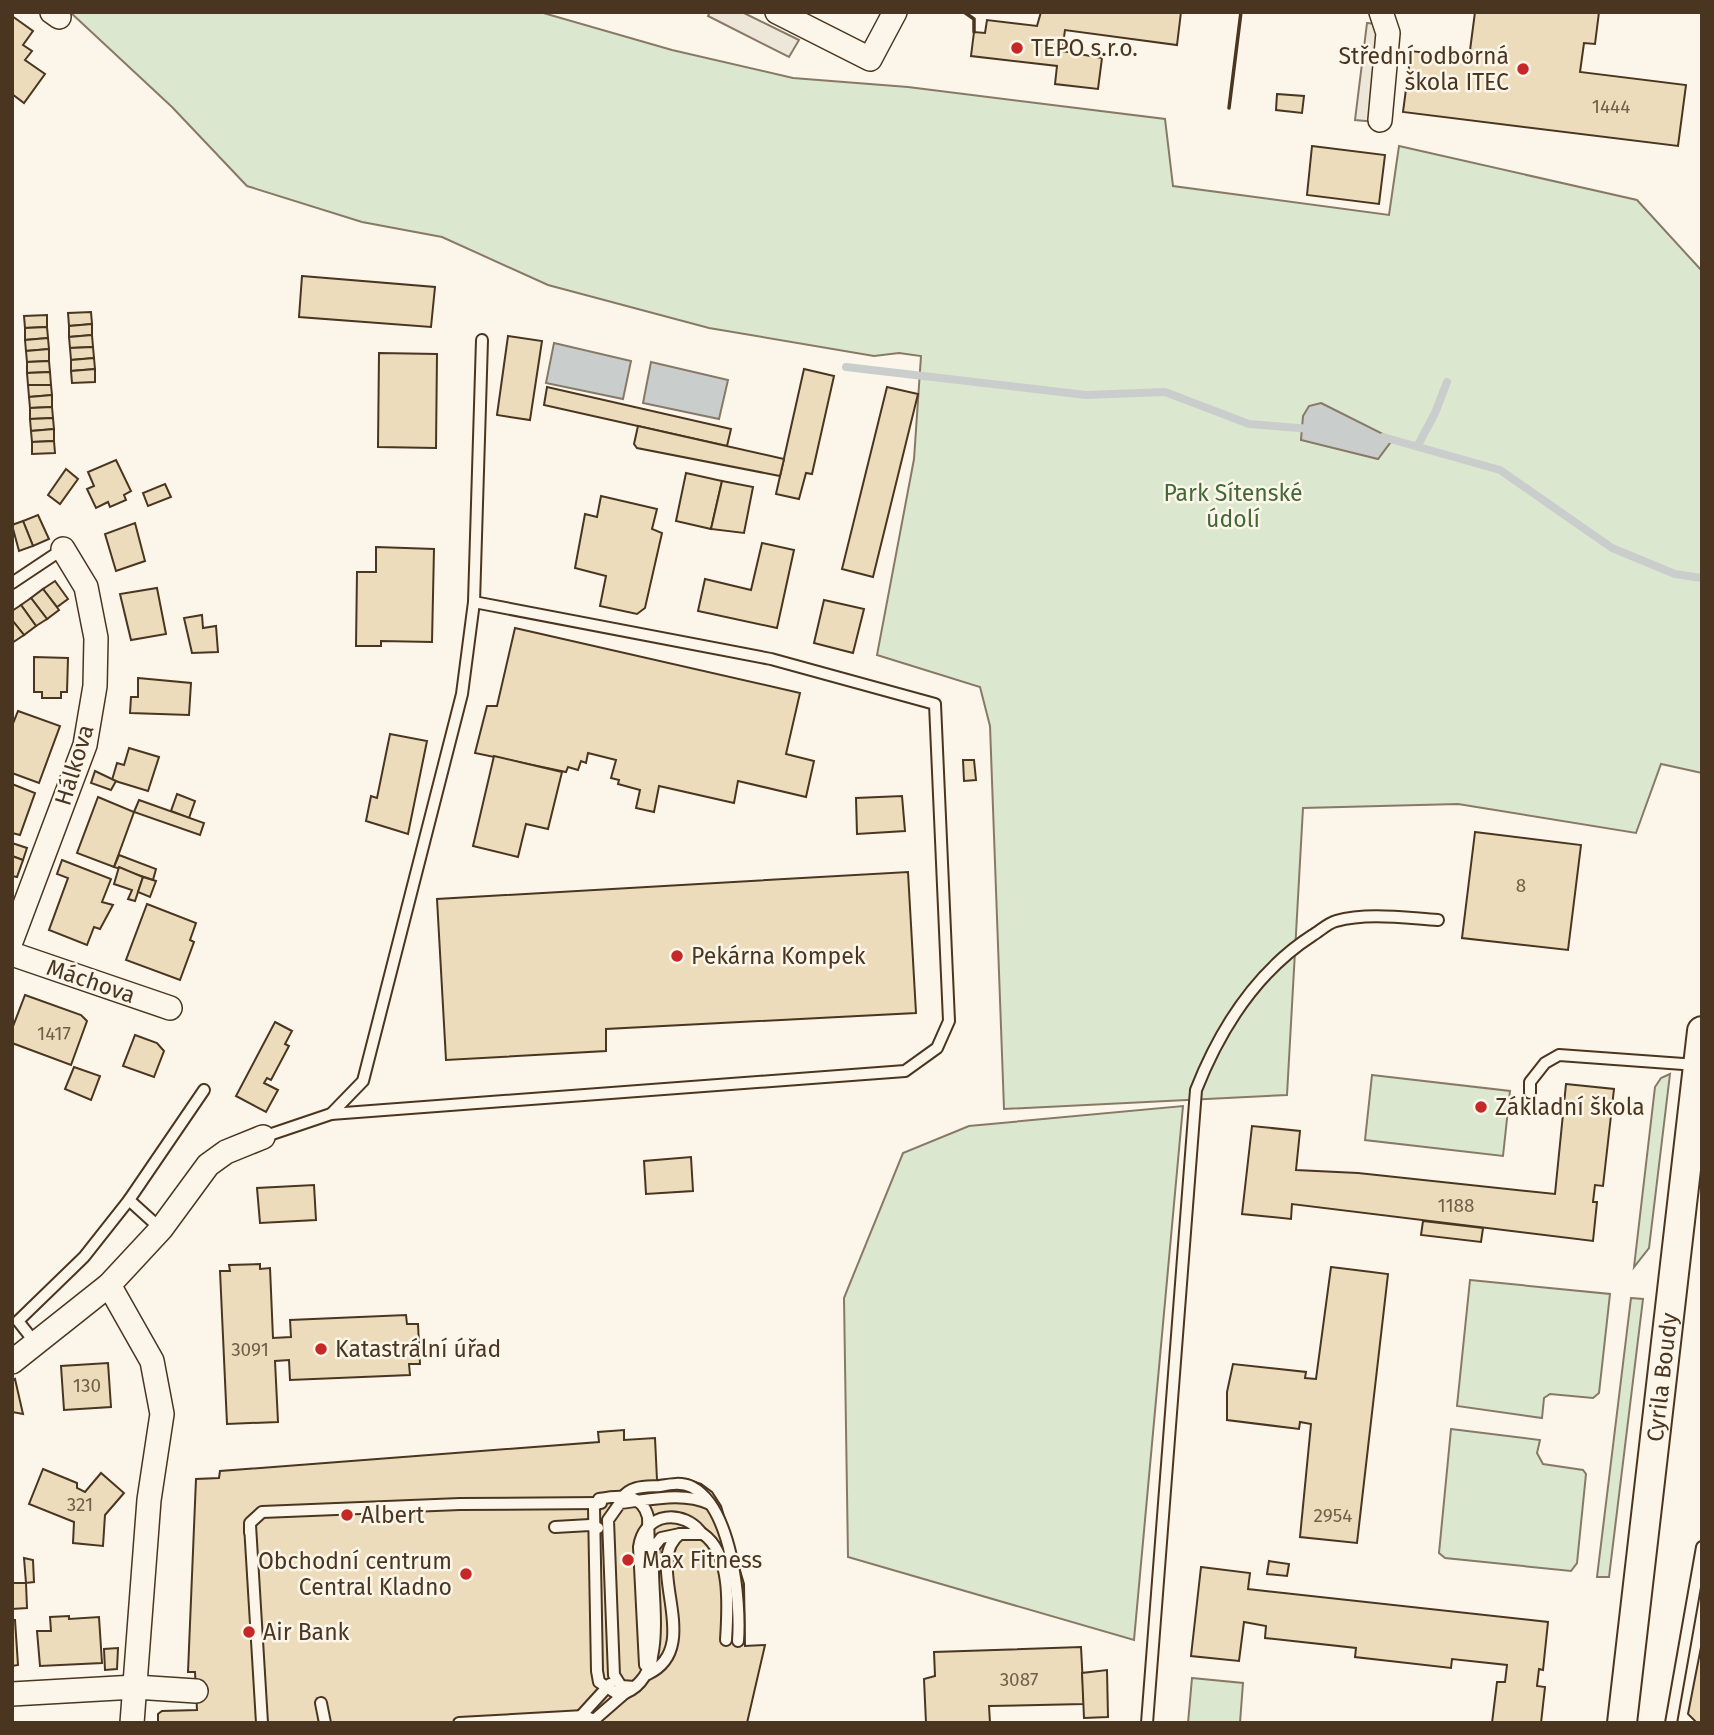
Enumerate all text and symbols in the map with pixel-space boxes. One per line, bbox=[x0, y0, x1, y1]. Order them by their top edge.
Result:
place label: TEPO s.r.o. bbox=[1031, 34, 1138, 62]
marker: TEPO s.r.o. bbox=[1009, 40, 1025, 56]
place label: Střední odborná škola ITEC bbox=[1338, 42, 1509, 96]
marker: Střední odborná škola ITEC bbox=[1515, 61, 1531, 77]
house number: 1444 bbox=[1592, 95, 1630, 118]
park label: Park Sítenské údolí bbox=[1163, 479, 1303, 533]
street label: Hálkova bbox=[48, 721, 100, 809]
house number: 8 bbox=[1516, 874, 1526, 897]
place label: Pekárna Kompek bbox=[691, 942, 866, 970]
marker: Pekárna Kompek bbox=[669, 948, 685, 964]
street label: Máchova bbox=[43, 953, 139, 1009]
house number: 1417 bbox=[37, 1022, 71, 1045]
place label: Základní škola bbox=[1495, 1093, 1645, 1121]
marker: Základní škola bbox=[1473, 1099, 1489, 1115]
house number: 1188 bbox=[1437, 1194, 1475, 1217]
street label: Cyrila Boudy bbox=[1641, 1311, 1683, 1443]
place label: Katastrální úřad bbox=[335, 1335, 501, 1363]
house number: 3091 bbox=[231, 1338, 269, 1361]
marker: Katastrální úřad bbox=[313, 1341, 329, 1357]
house number: 130 bbox=[73, 1374, 101, 1397]
house number: 321 bbox=[67, 1493, 93, 1516]
place label: Albert bbox=[361, 1501, 425, 1529]
house number: 2954 bbox=[1314, 1504, 1352, 1527]
marker: Albert bbox=[339, 1507, 355, 1523]
place label: Max Fitness bbox=[642, 1546, 762, 1574]
place label: Obchodní centrum Central Kladno bbox=[258, 1547, 452, 1601]
marker: Max Fitness bbox=[620, 1552, 636, 1568]
marker: Obchodní centrum Central Kladno bbox=[458, 1566, 474, 1582]
place label: Air Bank bbox=[263, 1618, 350, 1646]
marker: Air Bank bbox=[241, 1624, 257, 1640]
house number: 3087 bbox=[1000, 1668, 1038, 1691]

